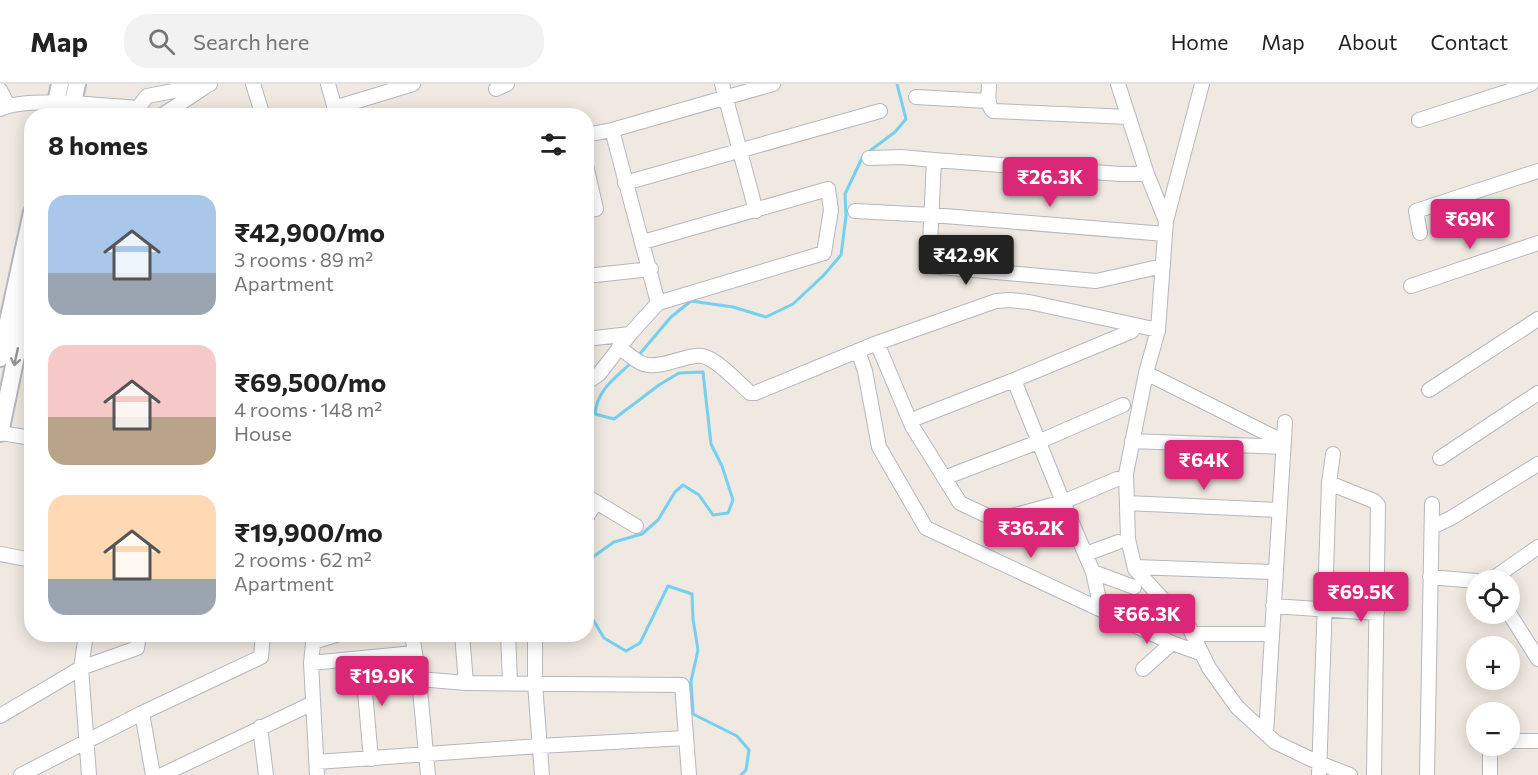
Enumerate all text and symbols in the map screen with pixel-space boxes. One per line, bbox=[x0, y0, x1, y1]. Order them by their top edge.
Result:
search box bbox=[124, 14, 544, 68]
text: Map bbox=[30, 24, 88, 58]
icon: search bbox=[145, 25, 178, 58]
text: Search here bbox=[193, 28, 309, 55]
text: Home bbox=[1171, 29, 1228, 54]
text: Map bbox=[1261, 29, 1305, 54]
text: About bbox=[1338, 29, 1397, 54]
text: Contact bbox=[1430, 29, 1508, 54]
icon: filters bbox=[537, 128, 570, 161]
text: 8 homes bbox=[48, 129, 148, 160]
pin: ₹26.3K bbox=[1001, 157, 1099, 208]
text: ₹26.3K bbox=[1017, 164, 1083, 188]
pin: ₹69K bbox=[1434, 199, 1506, 250]
text: ₹69K bbox=[1445, 206, 1495, 230]
text: ₹42,900/mo bbox=[234, 216, 385, 247]
icon: home bbox=[96, 219, 168, 291]
pin: ₹42.9K bbox=[917, 235, 1015, 286]
text: ₹42.9K bbox=[933, 242, 999, 266]
text: 3 rooms · 89 m² bbox=[234, 247, 373, 271]
text: Apartment bbox=[234, 271, 334, 295]
one-way arrow bbox=[9, 347, 21, 366]
text: ₹69,500/mo bbox=[234, 366, 386, 397]
icon: home bbox=[96, 369, 168, 441]
text: 4 rooms · 148 m² bbox=[234, 397, 382, 421]
text: House bbox=[234, 421, 292, 445]
pin: ₹64K bbox=[1168, 440, 1240, 491]
text: ₹64K bbox=[1179, 447, 1229, 471]
pin: ₹36.2K bbox=[982, 508, 1080, 559]
text: ₹36.2K bbox=[998, 515, 1064, 539]
text: ₹19,900/mo bbox=[234, 516, 383, 547]
icon: home bbox=[96, 519, 168, 591]
text: 2 rooms · 62 m² bbox=[234, 547, 372, 571]
map controls bbox=[1466, 570, 1520, 756]
button: locate bbox=[1466, 570, 1520, 624]
text: Apartment bbox=[234, 571, 334, 595]
pin: ₹69.5K bbox=[1312, 572, 1410, 623]
text: ₹69.5K bbox=[1327, 579, 1395, 603]
pin: ₹66.3K bbox=[1098, 594, 1196, 645]
text: ₹66.3K bbox=[1113, 601, 1181, 625]
button: + bbox=[1466, 636, 1520, 690]
pin: ₹19.9K bbox=[333, 656, 431, 707]
text: ₹19.9K bbox=[350, 663, 414, 687]
button: − bbox=[1466, 702, 1520, 756]

